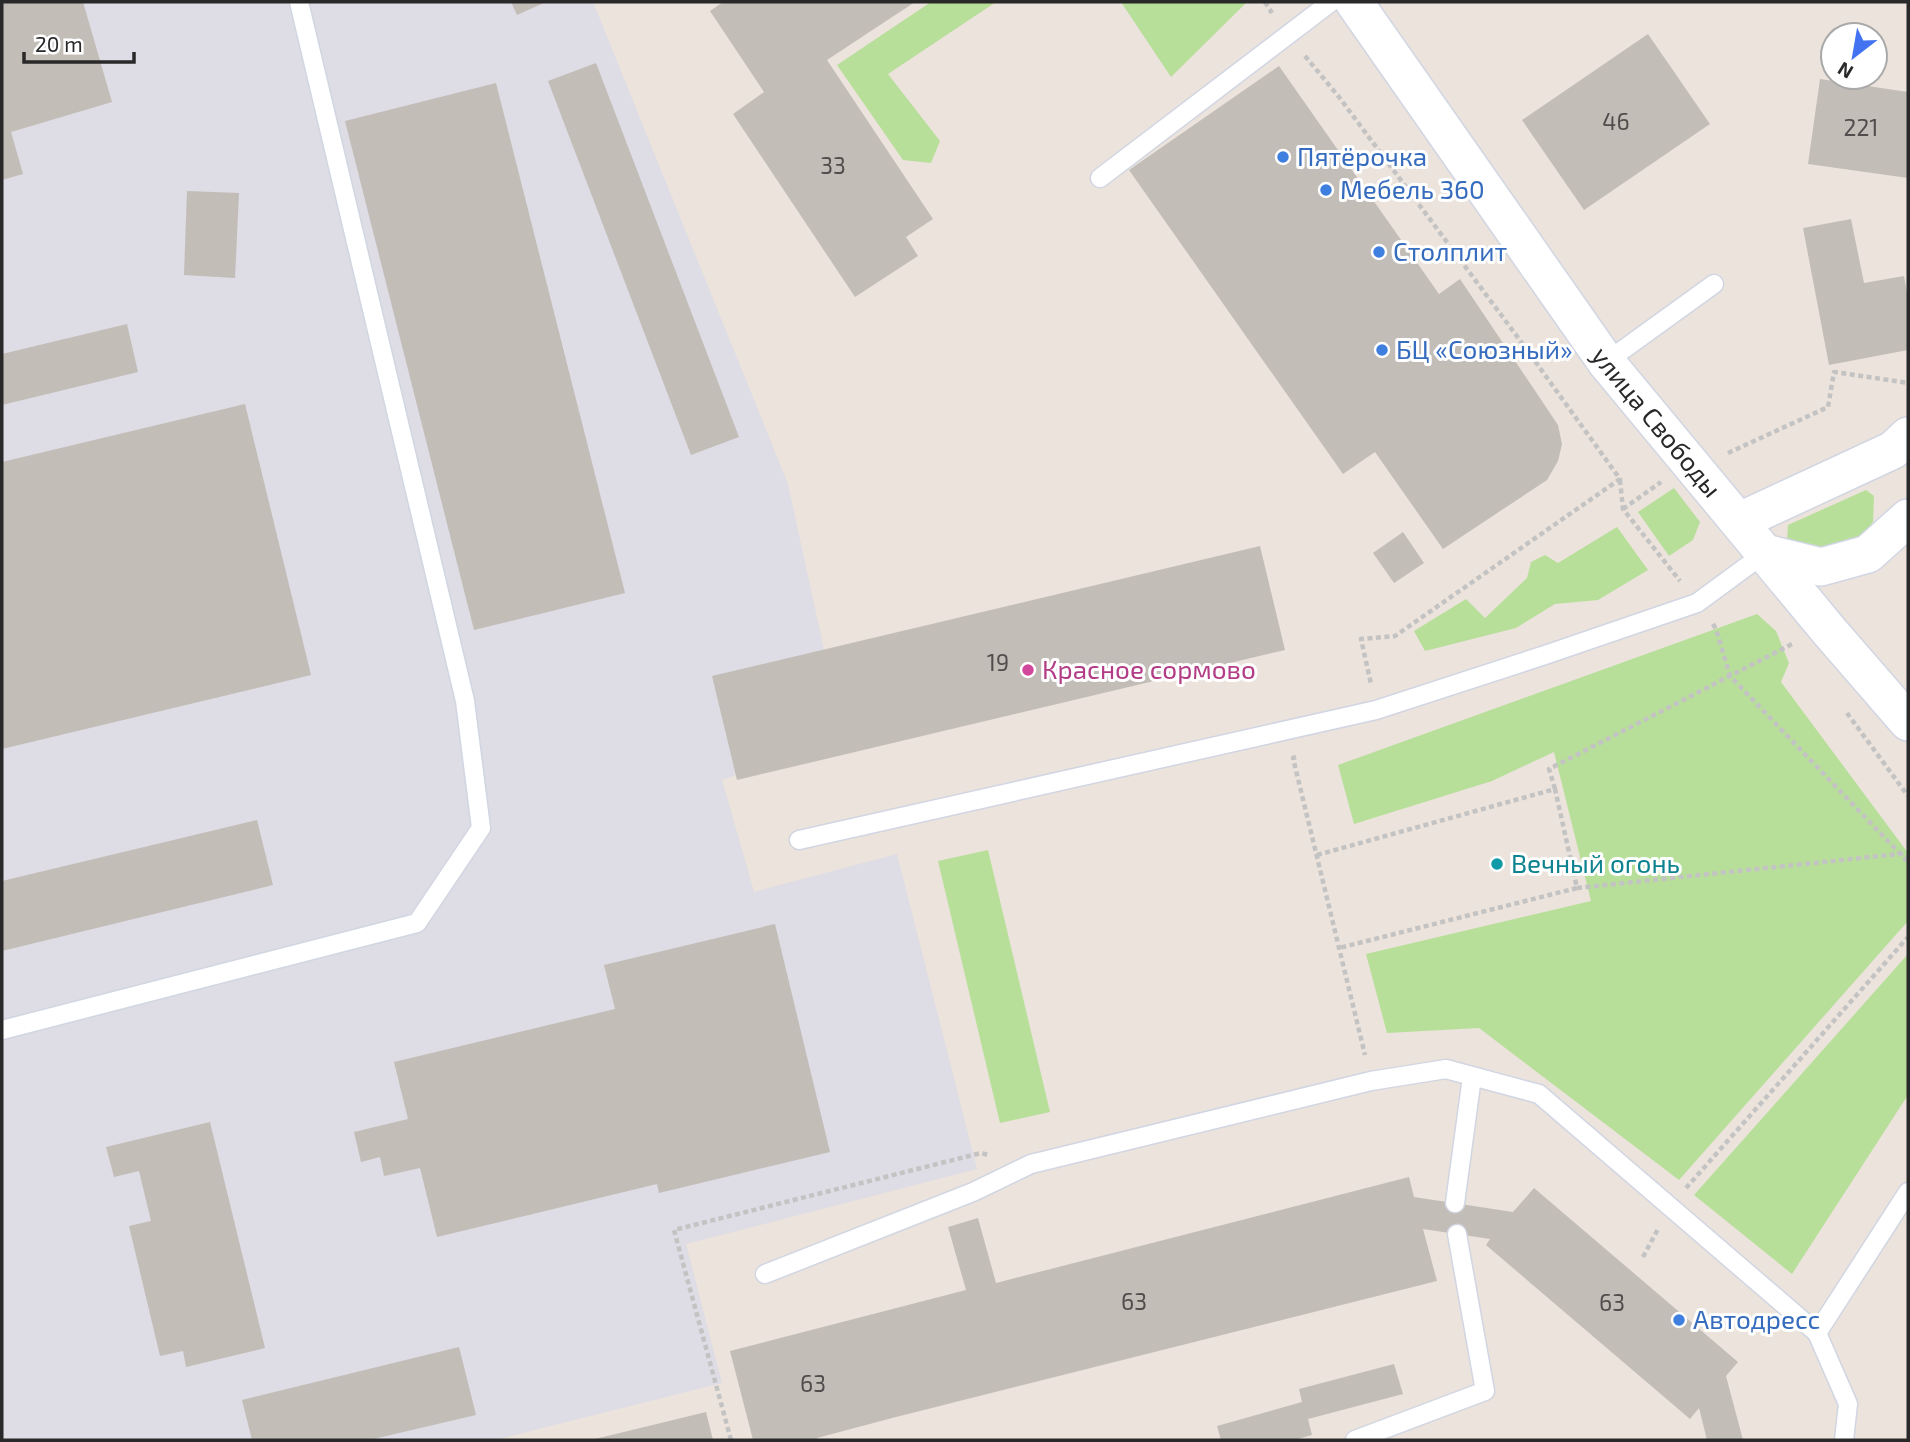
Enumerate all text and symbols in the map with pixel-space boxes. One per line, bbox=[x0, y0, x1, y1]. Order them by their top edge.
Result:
scale bar bbox=[24, 21, 135, 65]
north arrow bbox=[1819, 21, 1889, 91]
text: 20 m bbox=[35, 31, 83, 56]
text: N bbox=[1833, 58, 1857, 84]
house number: 46 bbox=[1602, 107, 1630, 135]
house number: 221 bbox=[1843, 113, 1879, 141]
place label: Пятёрочка bbox=[1297, 140, 1427, 171]
marker: Пятёрочка bbox=[1275, 149, 1291, 165]
house number: 33 bbox=[820, 151, 846, 179]
place label: Мебель 360 bbox=[1340, 173, 1485, 204]
marker: Мебель 360 bbox=[1318, 182, 1334, 198]
place label: Столплит bbox=[1393, 235, 1507, 266]
marker: Столплит bbox=[1371, 244, 1387, 260]
place label: БЦ «Союзный» bbox=[1396, 333, 1573, 364]
street label: улица Свободы bbox=[1585, 340, 1729, 503]
marker: БЦ «Союзный» bbox=[1374, 342, 1390, 358]
house number: 19 bbox=[987, 648, 1009, 676]
place label: Красное сормово bbox=[1042, 653, 1256, 684]
marker: Красное сормово bbox=[1020, 662, 1036, 678]
place label: Вечный огонь bbox=[1511, 847, 1680, 878]
marker: Вечный огонь bbox=[1489, 856, 1505, 872]
house number: 63 bbox=[1121, 1287, 1147, 1315]
house number: 63 bbox=[1599, 1288, 1625, 1316]
place label: Автодресс bbox=[1693, 1303, 1820, 1334]
marker: Автодресс bbox=[1671, 1312, 1687, 1328]
house number: 63 bbox=[800, 1369, 826, 1397]

